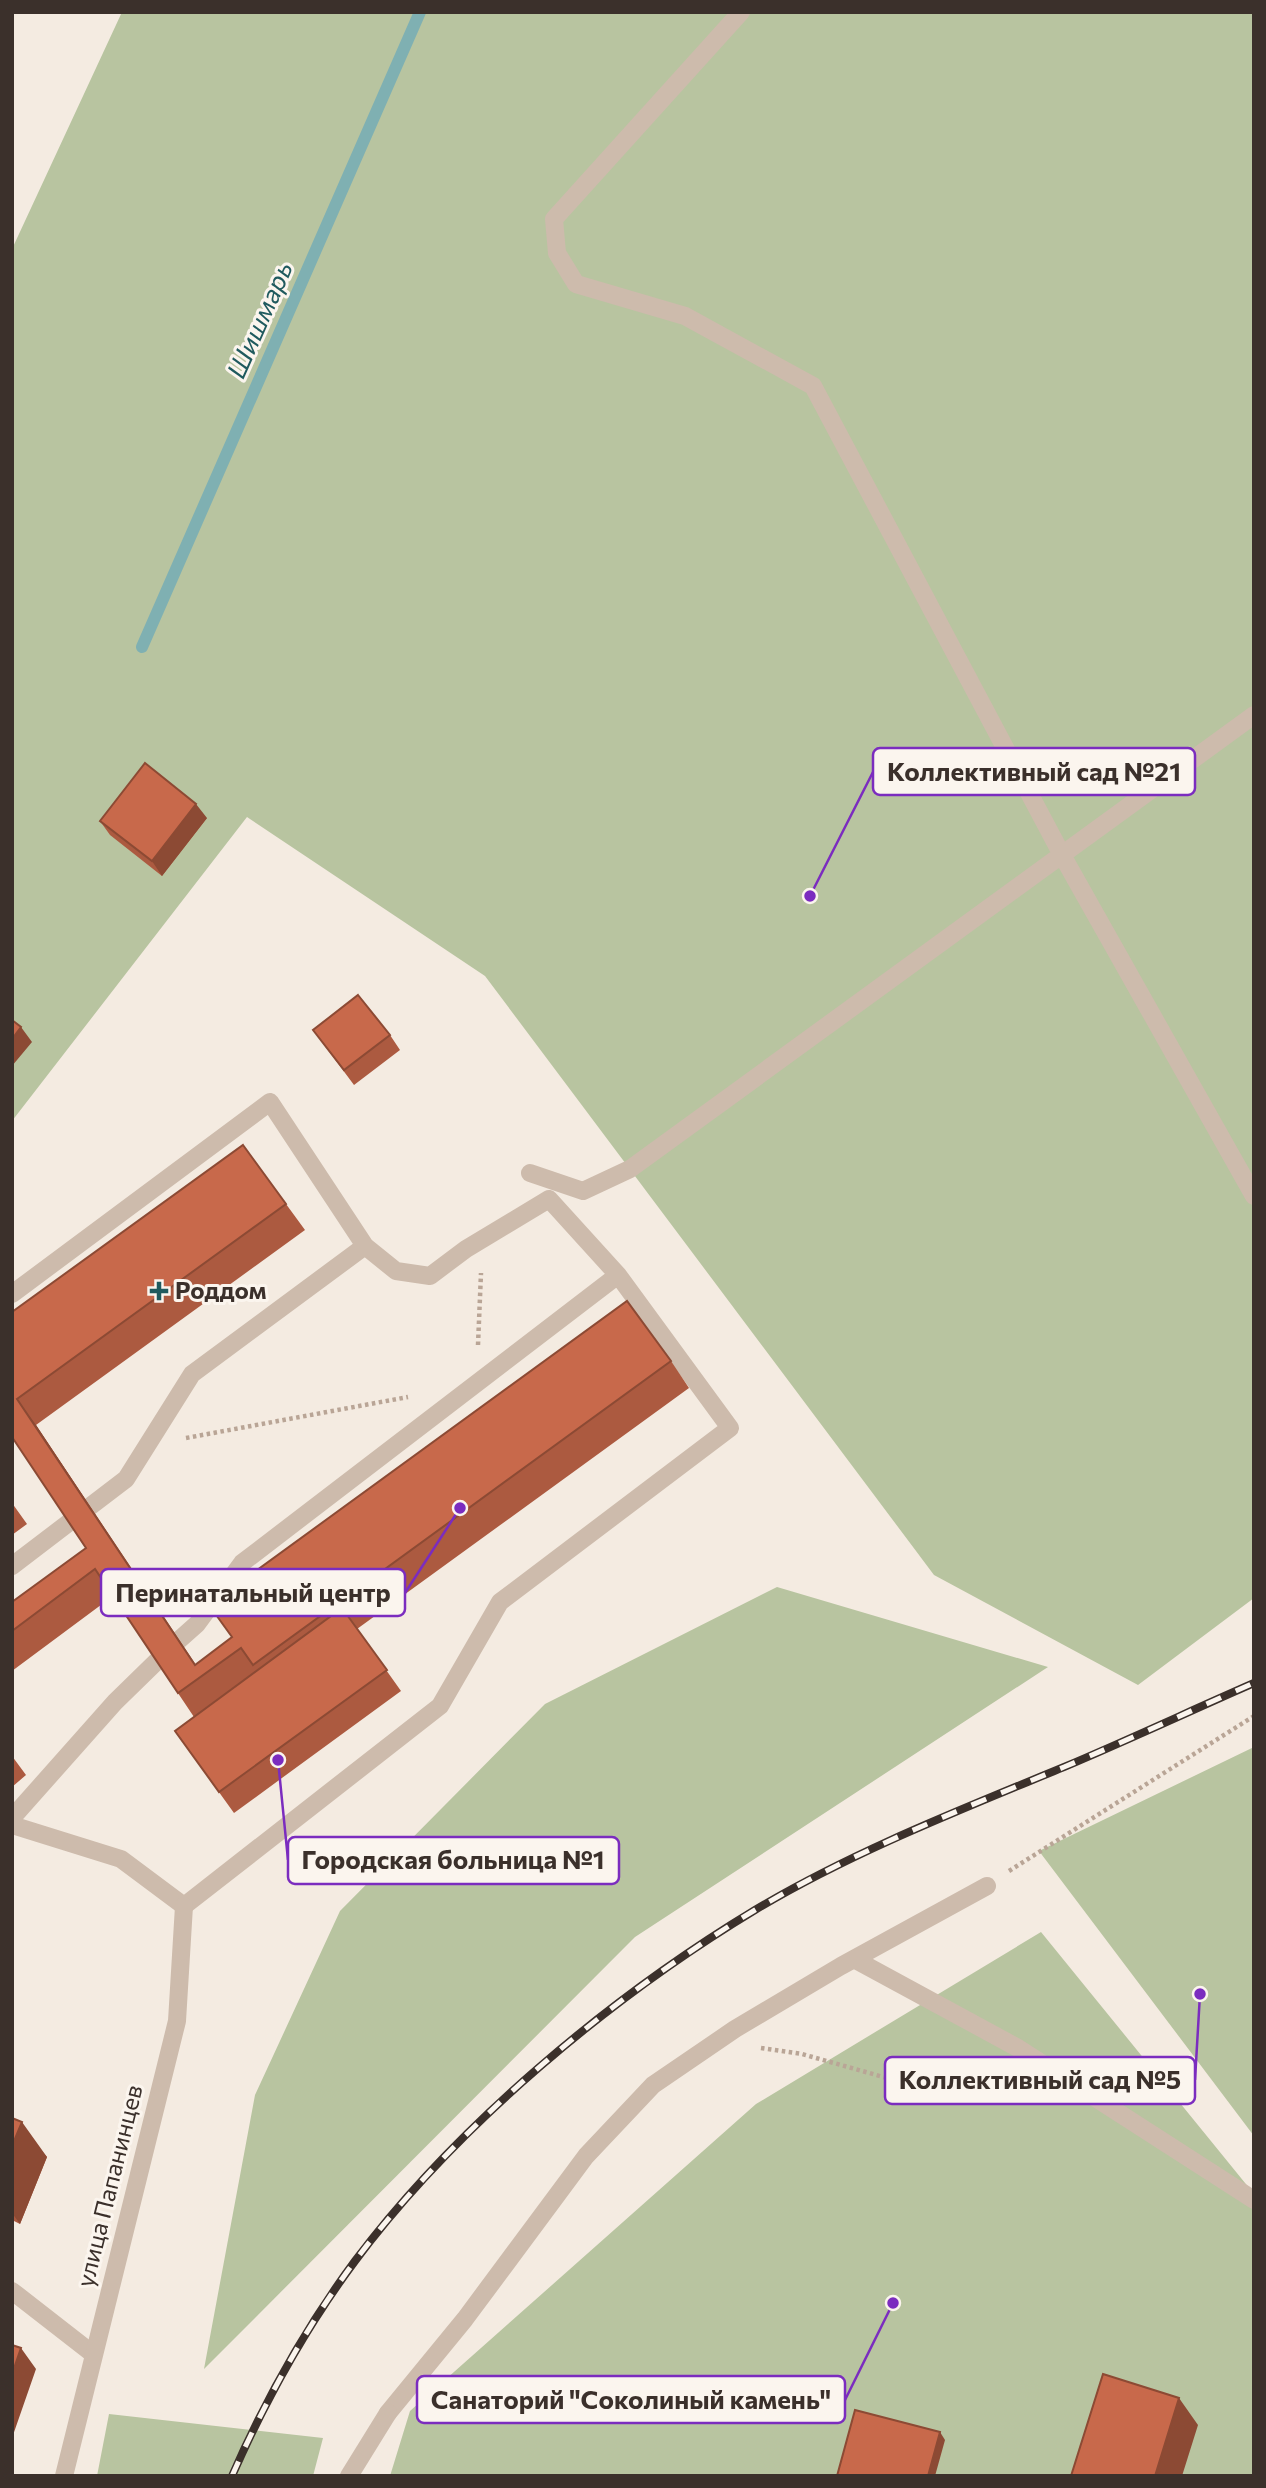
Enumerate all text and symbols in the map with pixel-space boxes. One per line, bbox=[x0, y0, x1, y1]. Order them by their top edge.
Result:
water label: Шишмарь bbox=[219, 256, 298, 382]
callout: Коллективный сад №21 bbox=[873, 748, 1195, 795]
text: Коллективный сад №21 bbox=[887, 755, 1181, 786]
place label: Роддом bbox=[175, 1275, 267, 1304]
marker: Роддом bbox=[149, 1281, 169, 1301]
callout: Перинатальный центр bbox=[101, 1569, 405, 1616]
text: Перинатальный центр bbox=[115, 1576, 391, 1607]
callout: Городская больница №1 bbox=[288, 1837, 619, 1884]
text: Городская больница №1 bbox=[301, 1843, 605, 1874]
callout: Коллективный сад №5 bbox=[885, 2057, 1195, 2104]
text: Коллективный сад №5 bbox=[899, 2063, 1181, 2094]
street label: улица Папанинцев bbox=[69, 2082, 148, 2290]
callout: Санаторий "Соколиный камень" bbox=[417, 2376, 845, 2423]
text: Санаторий "Соколиный камень" bbox=[431, 2383, 831, 2414]

